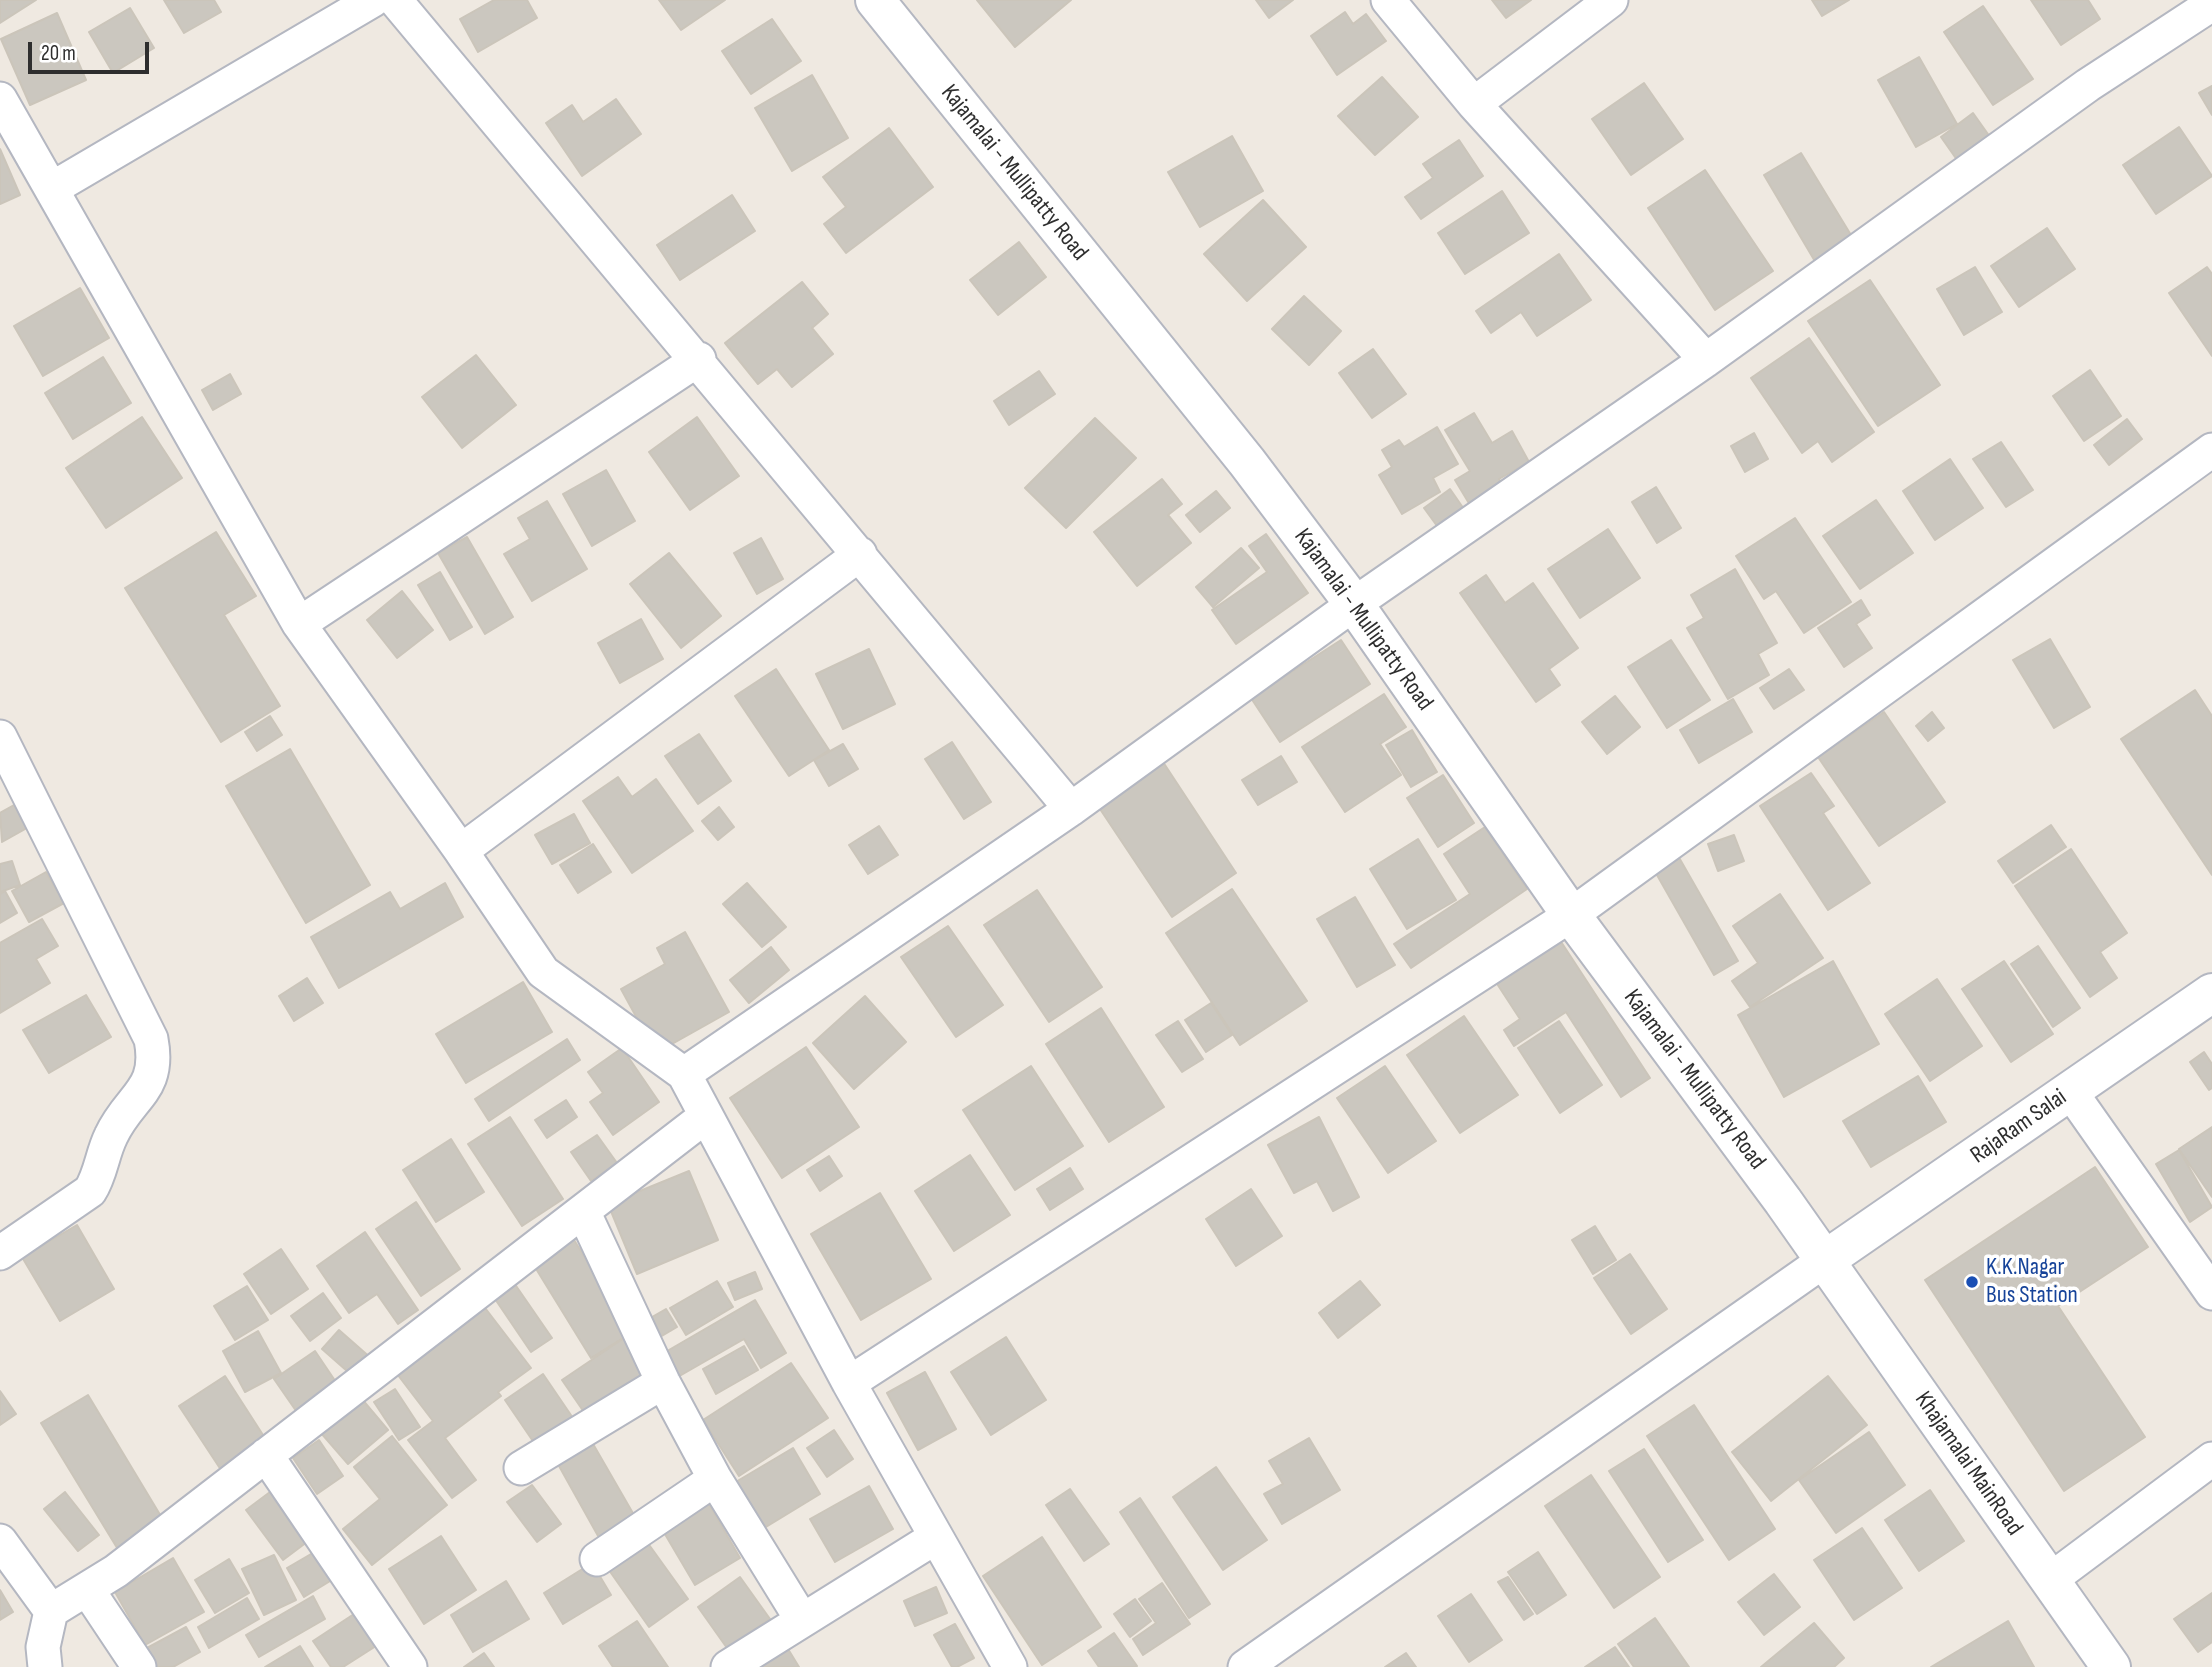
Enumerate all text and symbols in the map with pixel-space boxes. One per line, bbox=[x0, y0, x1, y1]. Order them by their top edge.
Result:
scale bar bbox=[32, 28, 152, 72]
text: 20 m bbox=[41, 41, 76, 66]
street label: Kajamalai - Mullipatty Road bbox=[934, 79, 1094, 267]
street label: Kajamalai - Mullipatty Road bbox=[1287, 523, 1439, 717]
street label: Kajamalai - Mullipatty Road bbox=[1617, 984, 1771, 1176]
street label: RajaRam Salai bbox=[1965, 1084, 2073, 1170]
place label: K.K.Nagar Bus Station bbox=[1986, 1254, 2078, 1310]
marker: K.K.Nagar Bus Station bbox=[1964, 1274, 1980, 1290]
street label: Khajamalai MainRoad bbox=[1908, 1387, 2028, 1541]

